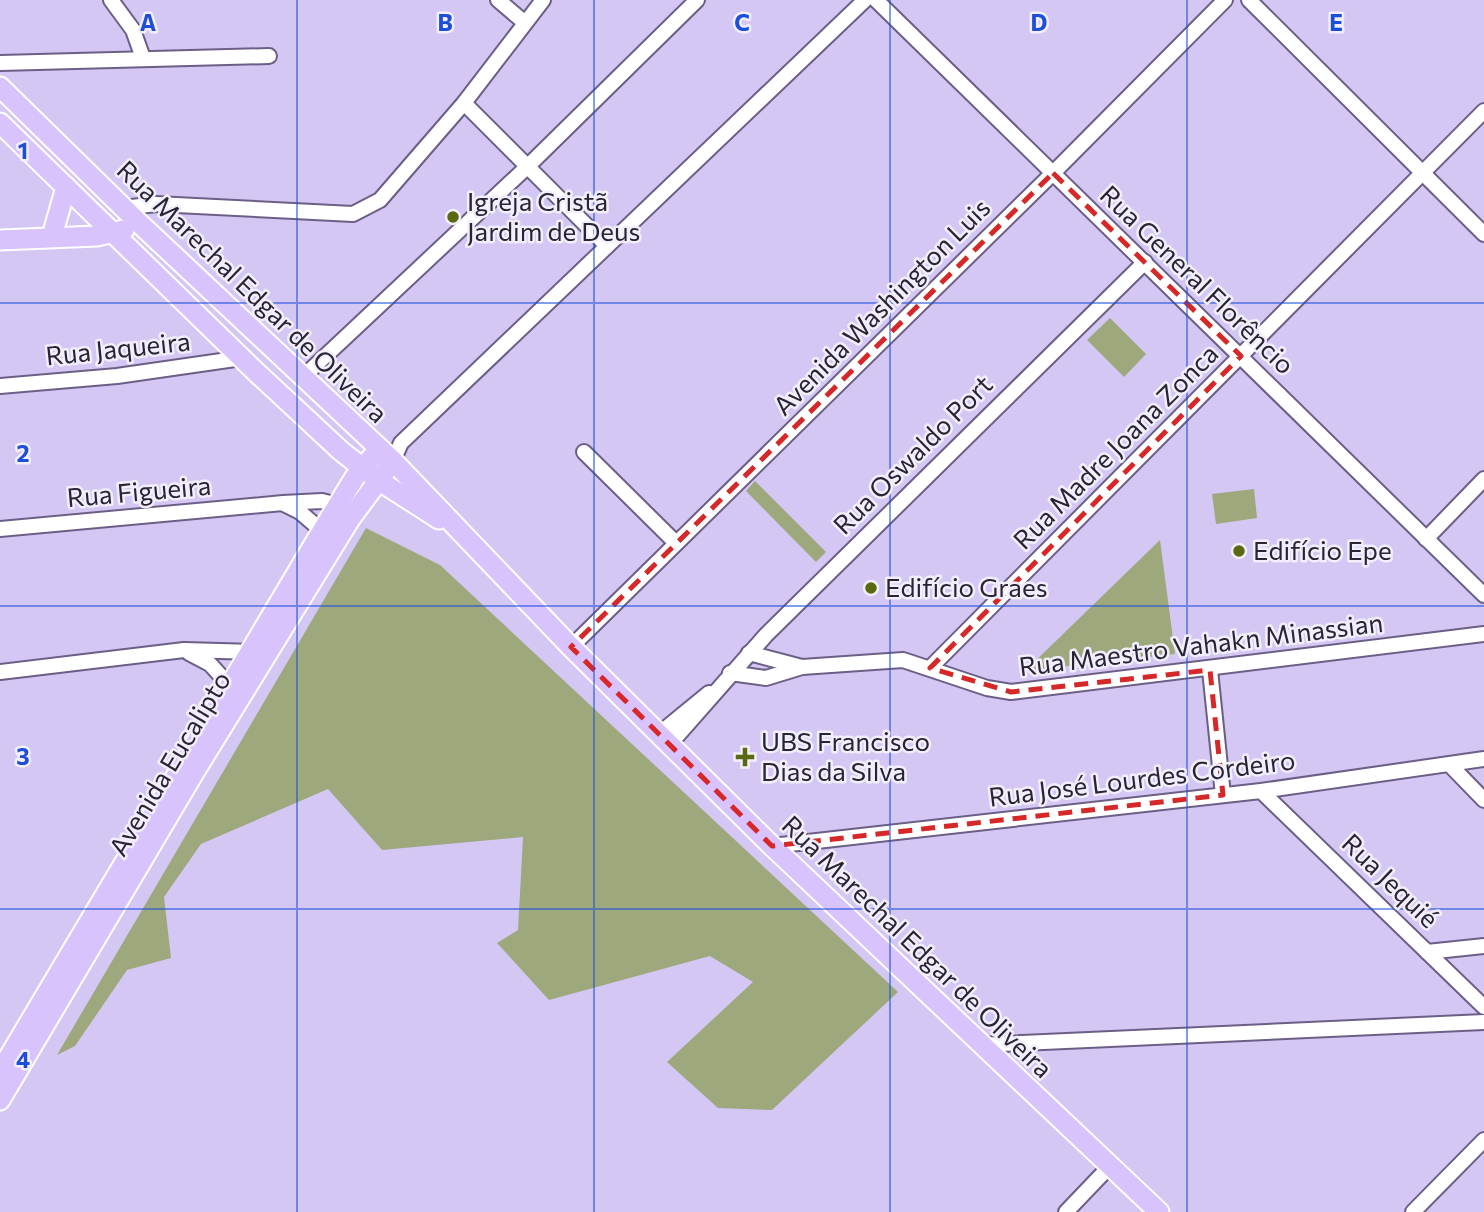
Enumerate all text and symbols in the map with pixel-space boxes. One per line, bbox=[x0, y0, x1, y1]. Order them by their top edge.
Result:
text: A bbox=[140, 8, 157, 36]
text: B bbox=[437, 8, 453, 36]
text: C bbox=[734, 8, 750, 36]
text: D bbox=[1031, 8, 1048, 36]
text: E bbox=[1329, 8, 1343, 36]
text: 1 bbox=[18, 136, 28, 164]
street label: Rua Marechal Edgar de Oliveira bbox=[111, 153, 395, 428]
street label: Rua General Florêncio bbox=[1095, 178, 1302, 380]
place label: Igreja Cristã Jardim de Deus bbox=[467, 185, 640, 246]
street label: Avenida Washington Luis bbox=[766, 191, 996, 421]
marker: Igreja Cristã Jardim de Deus bbox=[445, 209, 461, 225]
street label: Rua Jaqueira bbox=[44, 324, 192, 371]
street label: Rua Madre Joana Zonca bbox=[1006, 337, 1224, 555]
street label: Rua Oswaldo Port bbox=[826, 368, 998, 540]
text: 2 bbox=[16, 439, 30, 467]
street label: Rua Figueira bbox=[65, 469, 212, 512]
place label: Edifício Epe bbox=[1253, 534, 1392, 565]
marker: Edifício Epe bbox=[1231, 543, 1247, 559]
place label: Edifício Graes bbox=[885, 571, 1047, 602]
marker: Edifício Graes bbox=[863, 580, 879, 596]
street label: Rua Maestro Vahakn Minassian bbox=[1017, 606, 1385, 681]
street label: Avenida Eucalipto bbox=[101, 665, 236, 861]
place label: UBS Francisco Dias da Silva bbox=[761, 725, 930, 786]
text: 3 bbox=[16, 742, 30, 770]
street label: Rua José Lourdes Cordeiro bbox=[987, 743, 1297, 812]
marker: UBS Francisco Dias da Silva bbox=[735, 747, 755, 767]
street label: Rua Marechal Edgar de Oliveira bbox=[776, 808, 1060, 1083]
street label: Rua Jequié bbox=[1336, 826, 1446, 933]
text: 4 bbox=[16, 1045, 30, 1073]

